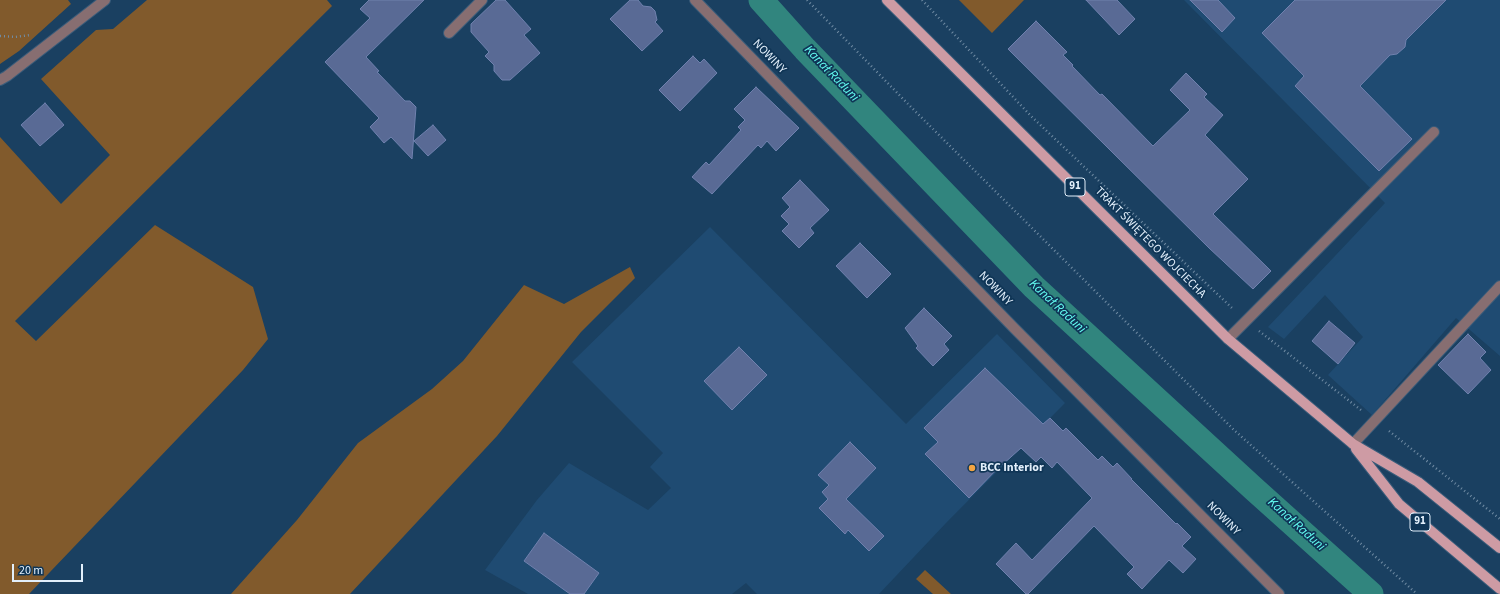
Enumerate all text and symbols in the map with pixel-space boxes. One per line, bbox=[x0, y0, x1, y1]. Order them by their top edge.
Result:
street label: NOWINY bbox=[749, 37, 789, 77]
water label: Kanał Raduni bbox=[800, 43, 862, 105]
road number: 91 bbox=[1065, 178, 1085, 196]
street label: TRAKT ŚWIĘTEGO WOJCIECHA bbox=[1091, 184, 1209, 302]
street label: NOWINY bbox=[975, 269, 1015, 309]
water label: Kanał Raduni bbox=[1025, 277, 1089, 337]
place label: BCC Interior bbox=[980, 461, 1044, 475]
marker: BCC Interior bbox=[967, 463, 977, 473]
water label: Kanał Raduni bbox=[1264, 495, 1328, 555]
street label: NOWINY bbox=[1203, 499, 1243, 539]
road number: 91 bbox=[1410, 513, 1430, 531]
scale bar bbox=[14, 556, 85, 582]
text: 20 m bbox=[19, 562, 43, 579]

